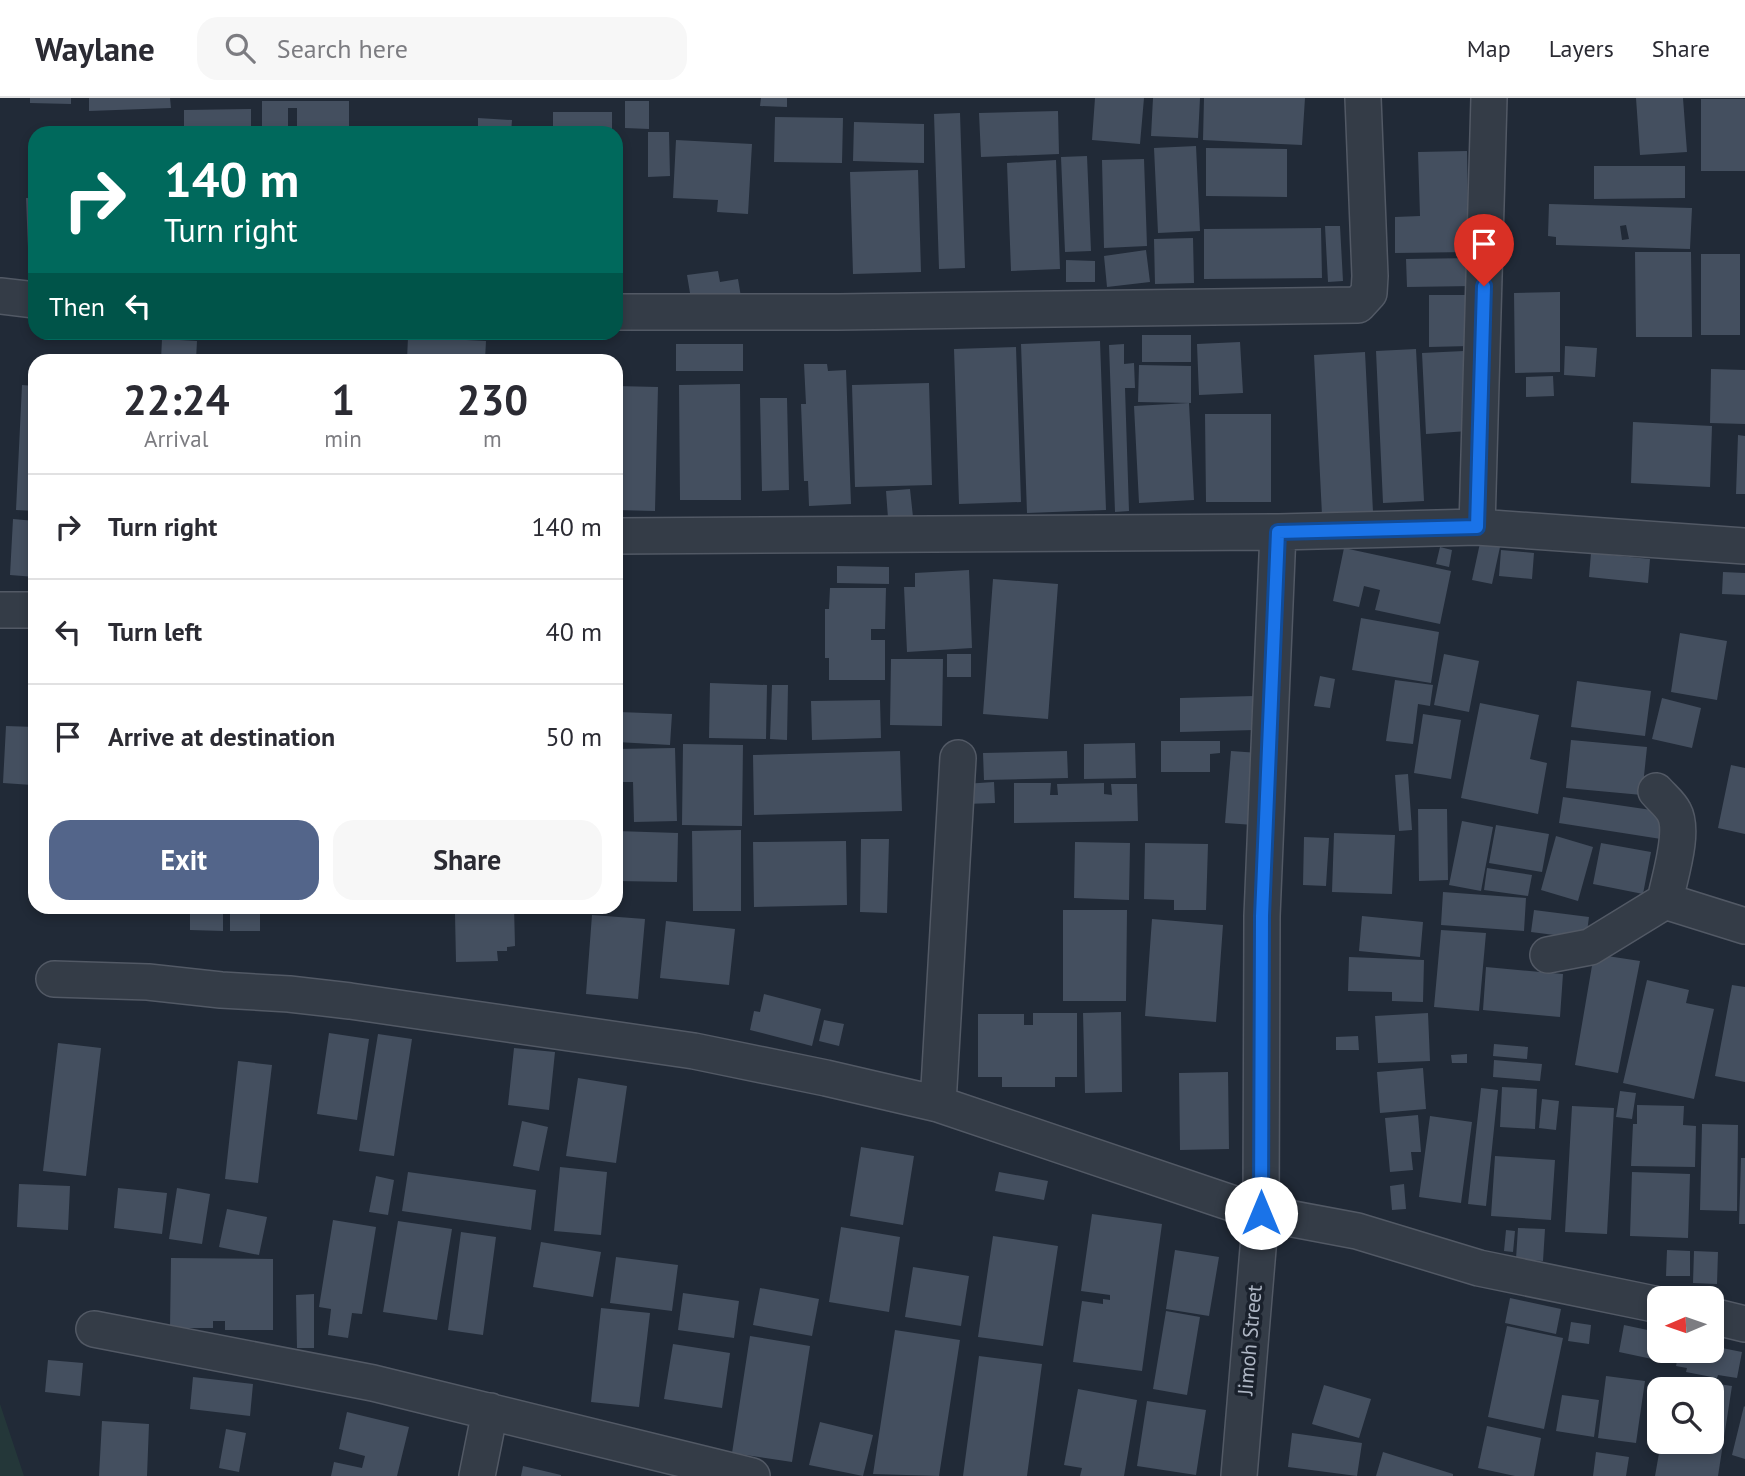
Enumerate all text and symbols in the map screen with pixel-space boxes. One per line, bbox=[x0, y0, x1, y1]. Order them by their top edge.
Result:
search box bbox=[197, 17, 687, 80]
text: Waylane bbox=[35, 27, 155, 70]
icon: search bbox=[221, 29, 259, 67]
text: Search here bbox=[277, 32, 408, 65]
text: Map bbox=[1467, 33, 1511, 64]
text: Layers bbox=[1549, 33, 1614, 64]
text: Share bbox=[1652, 33, 1710, 64]
text: 140 m bbox=[164, 147, 299, 211]
icon: right bbox=[49, 154, 140, 245]
text: Turn right bbox=[164, 209, 298, 251]
pin bbox=[1454, 214, 1514, 286]
icon: arrive bbox=[1465, 225, 1503, 263]
icon: left bbox=[119, 287, 157, 325]
text: Then bbox=[49, 290, 105, 323]
text: 22:24 bbox=[123, 372, 229, 427]
text: 1 bbox=[331, 372, 355, 427]
text: 230 bbox=[457, 372, 528, 427]
text: Arrival bbox=[144, 424, 208, 453]
text: min bbox=[324, 424, 362, 453]
text: m bbox=[483, 424, 502, 453]
icon: right bbox=[49, 508, 87, 546]
text: Turn right bbox=[108, 510, 217, 543]
text: 140 m bbox=[531, 510, 602, 543]
icon: left bbox=[49, 613, 87, 651]
text: Turn left bbox=[108, 615, 202, 648]
text: 40 m bbox=[546, 615, 602, 648]
icon: arrive bbox=[49, 718, 87, 756]
text: Arrive at destination bbox=[108, 720, 335, 753]
text: 50 m bbox=[546, 720, 602, 753]
button: Exit bbox=[49, 820, 319, 900]
button: Share bbox=[333, 820, 602, 900]
position arrow bbox=[1224, 1176, 1298, 1250]
street label: Jimoh Street bbox=[1231, 1284, 1268, 1397]
north arrow bbox=[1647, 1286, 1724, 1363]
map controls bbox=[1647, 1286, 1724, 1454]
button: search bbox=[1647, 1377, 1724, 1454]

